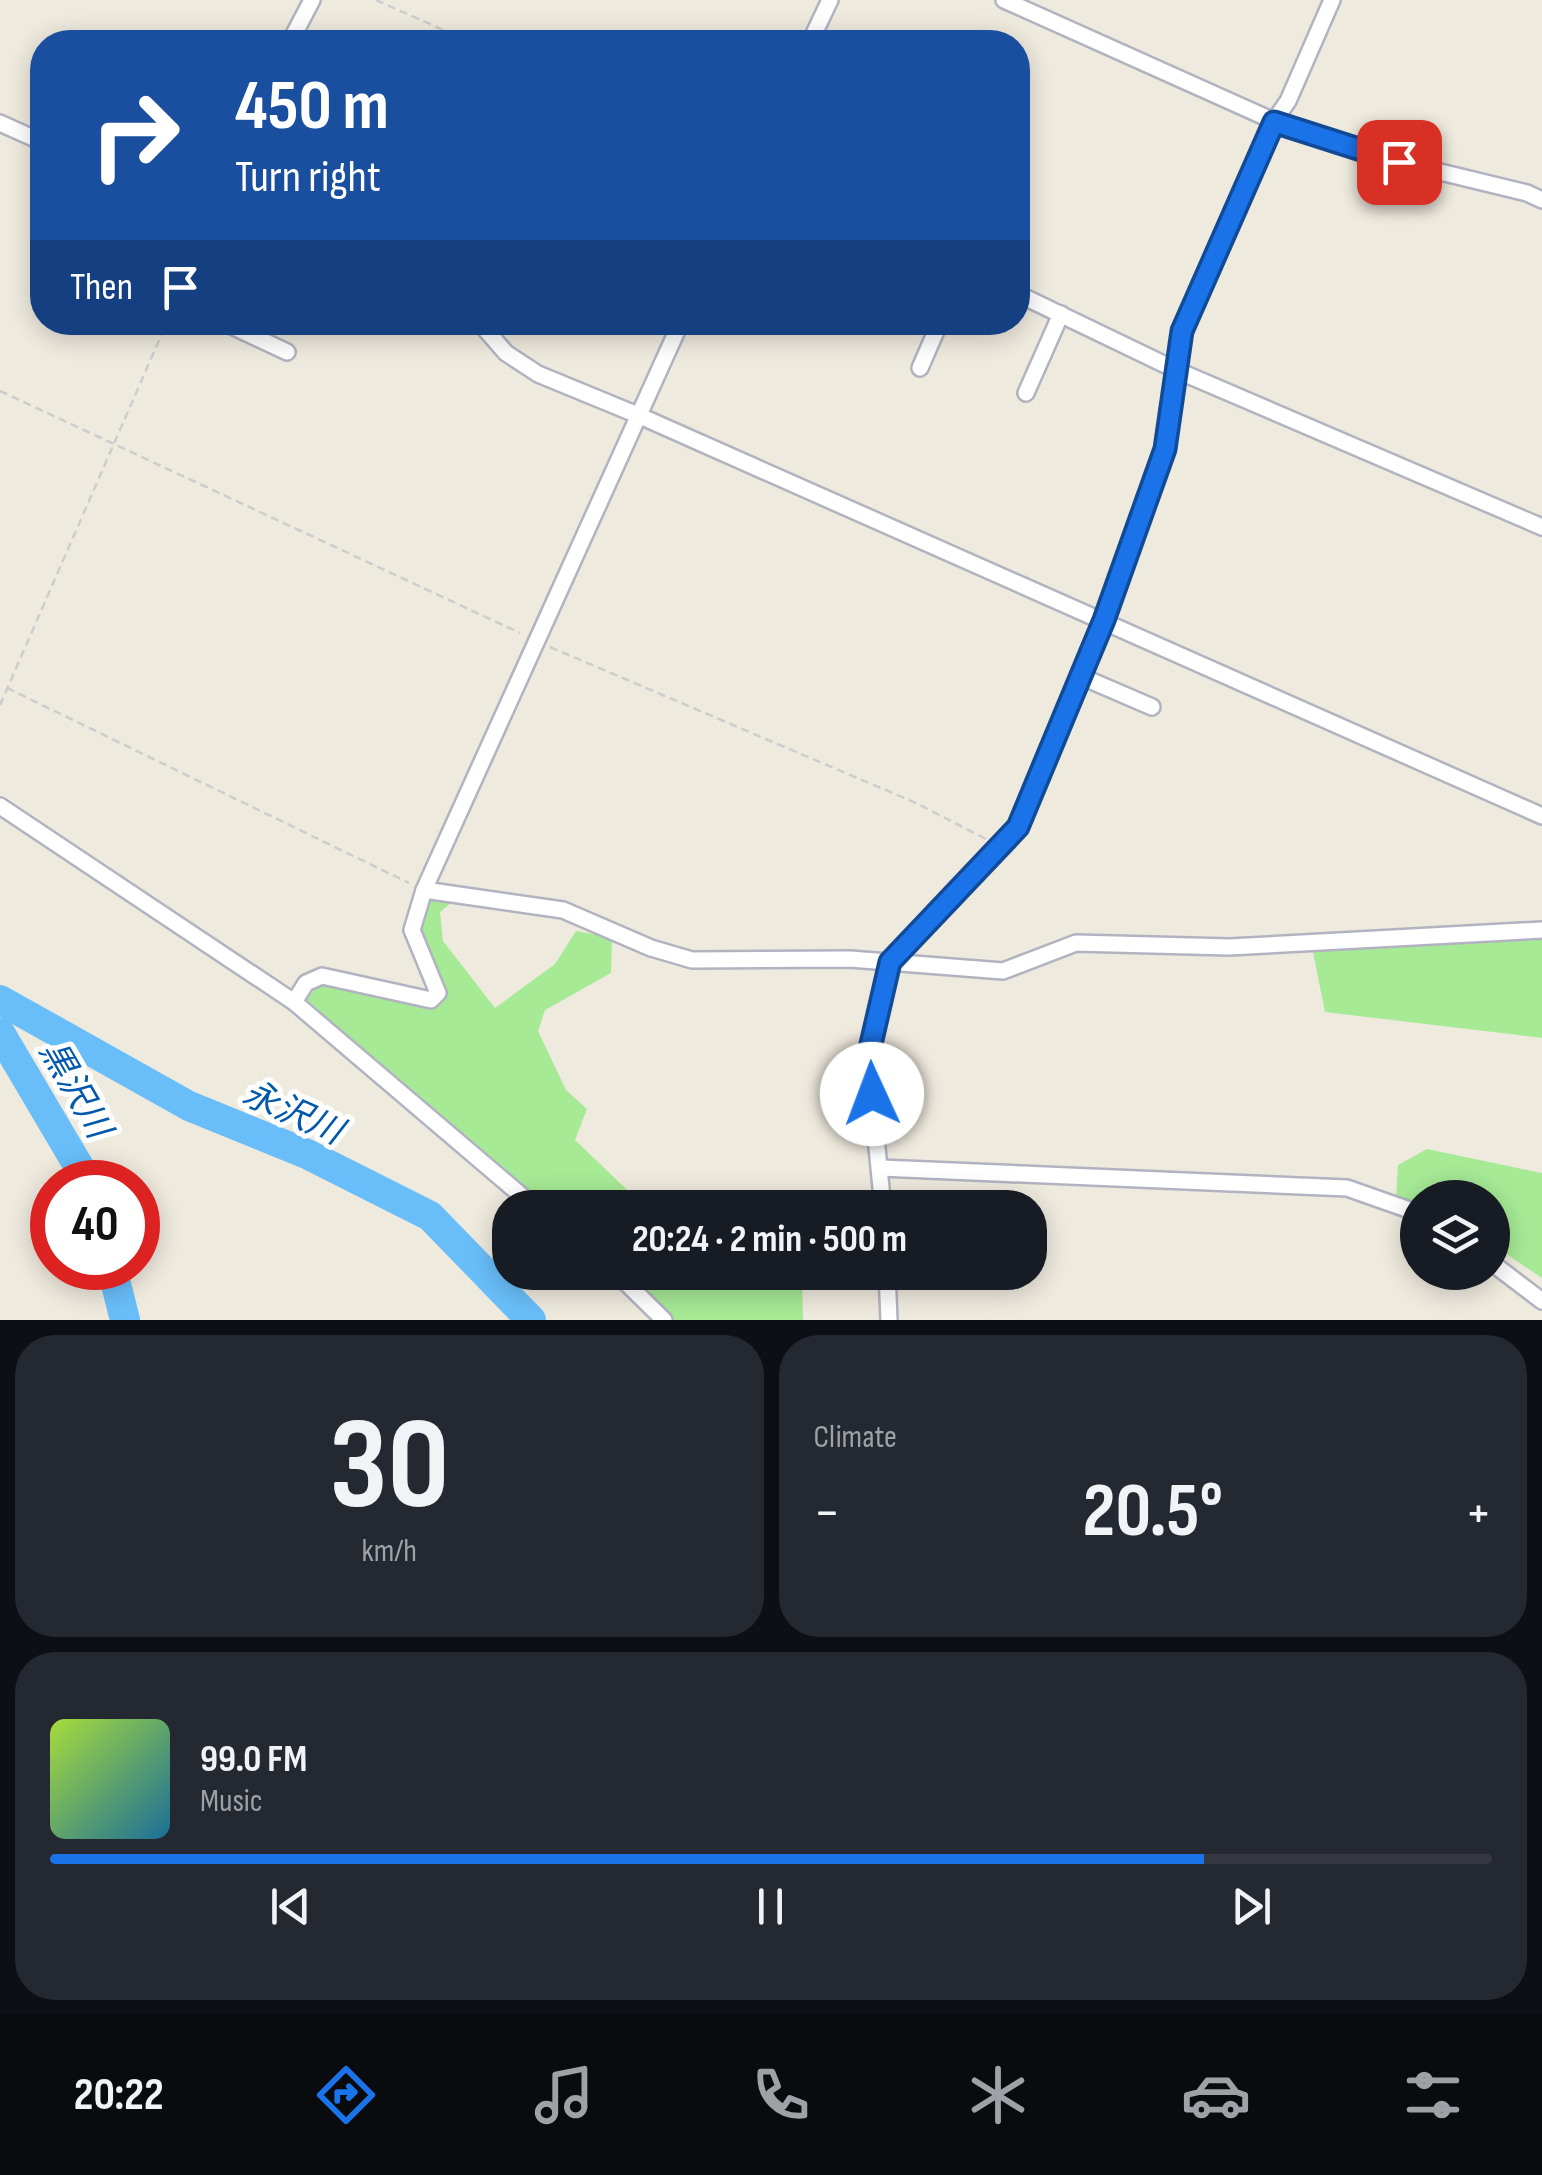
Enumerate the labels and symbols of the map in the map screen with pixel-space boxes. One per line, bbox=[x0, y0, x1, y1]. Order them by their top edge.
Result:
pin bbox=[1357, 120, 1442, 205]
water label: 黒沢川 bbox=[30, 1034, 122, 1149]
position arrow bbox=[820, 1042, 924, 1146]
water label: 永沢川 bbox=[236, 1072, 353, 1156]
speed limit sign: 40 bbox=[30, 1160, 160, 1290]

